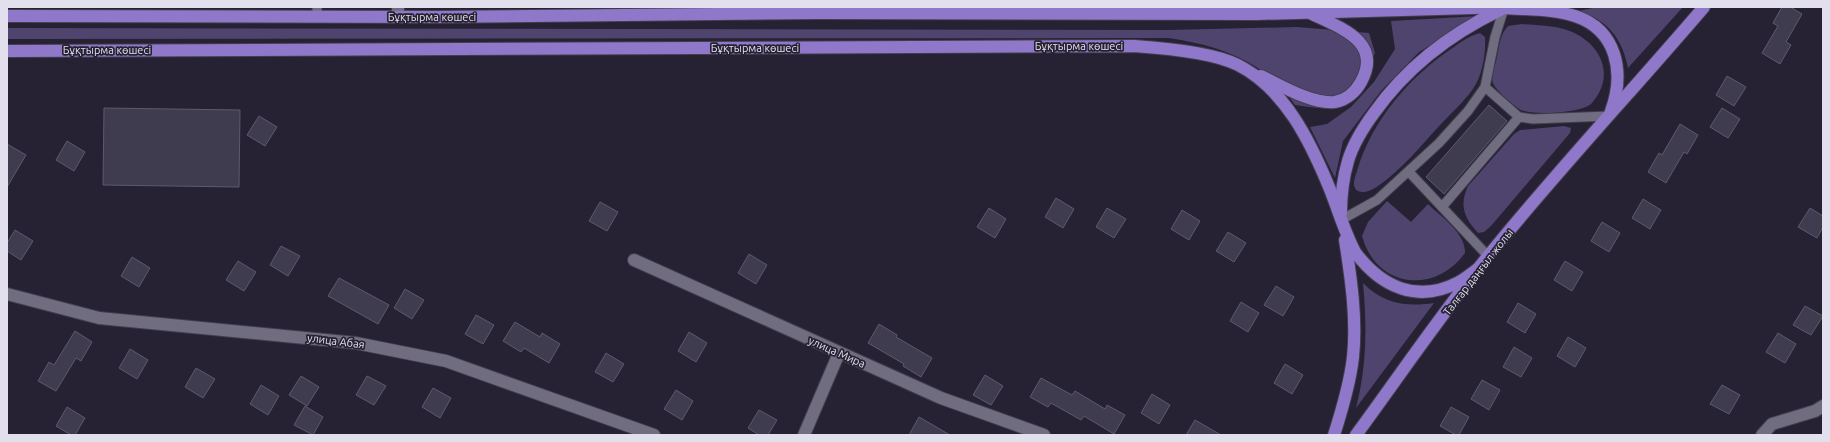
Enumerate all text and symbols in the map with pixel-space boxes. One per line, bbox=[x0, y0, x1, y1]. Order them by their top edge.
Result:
street label: Бұқтырма көшесі bbox=[388, 11, 476, 23]
street label: Бұқтырма көшесі bbox=[1035, 40, 1123, 52]
street label: Бұқтырма көшесі bbox=[711, 42, 799, 54]
street label: Бұқтырма көшесі bbox=[63, 44, 151, 56]
street label: Талғар даңғыл жолы bbox=[1441, 226, 1515, 318]
street label: улица Абая bbox=[307, 332, 365, 350]
street label: улица Мира bbox=[807, 334, 867, 370]

